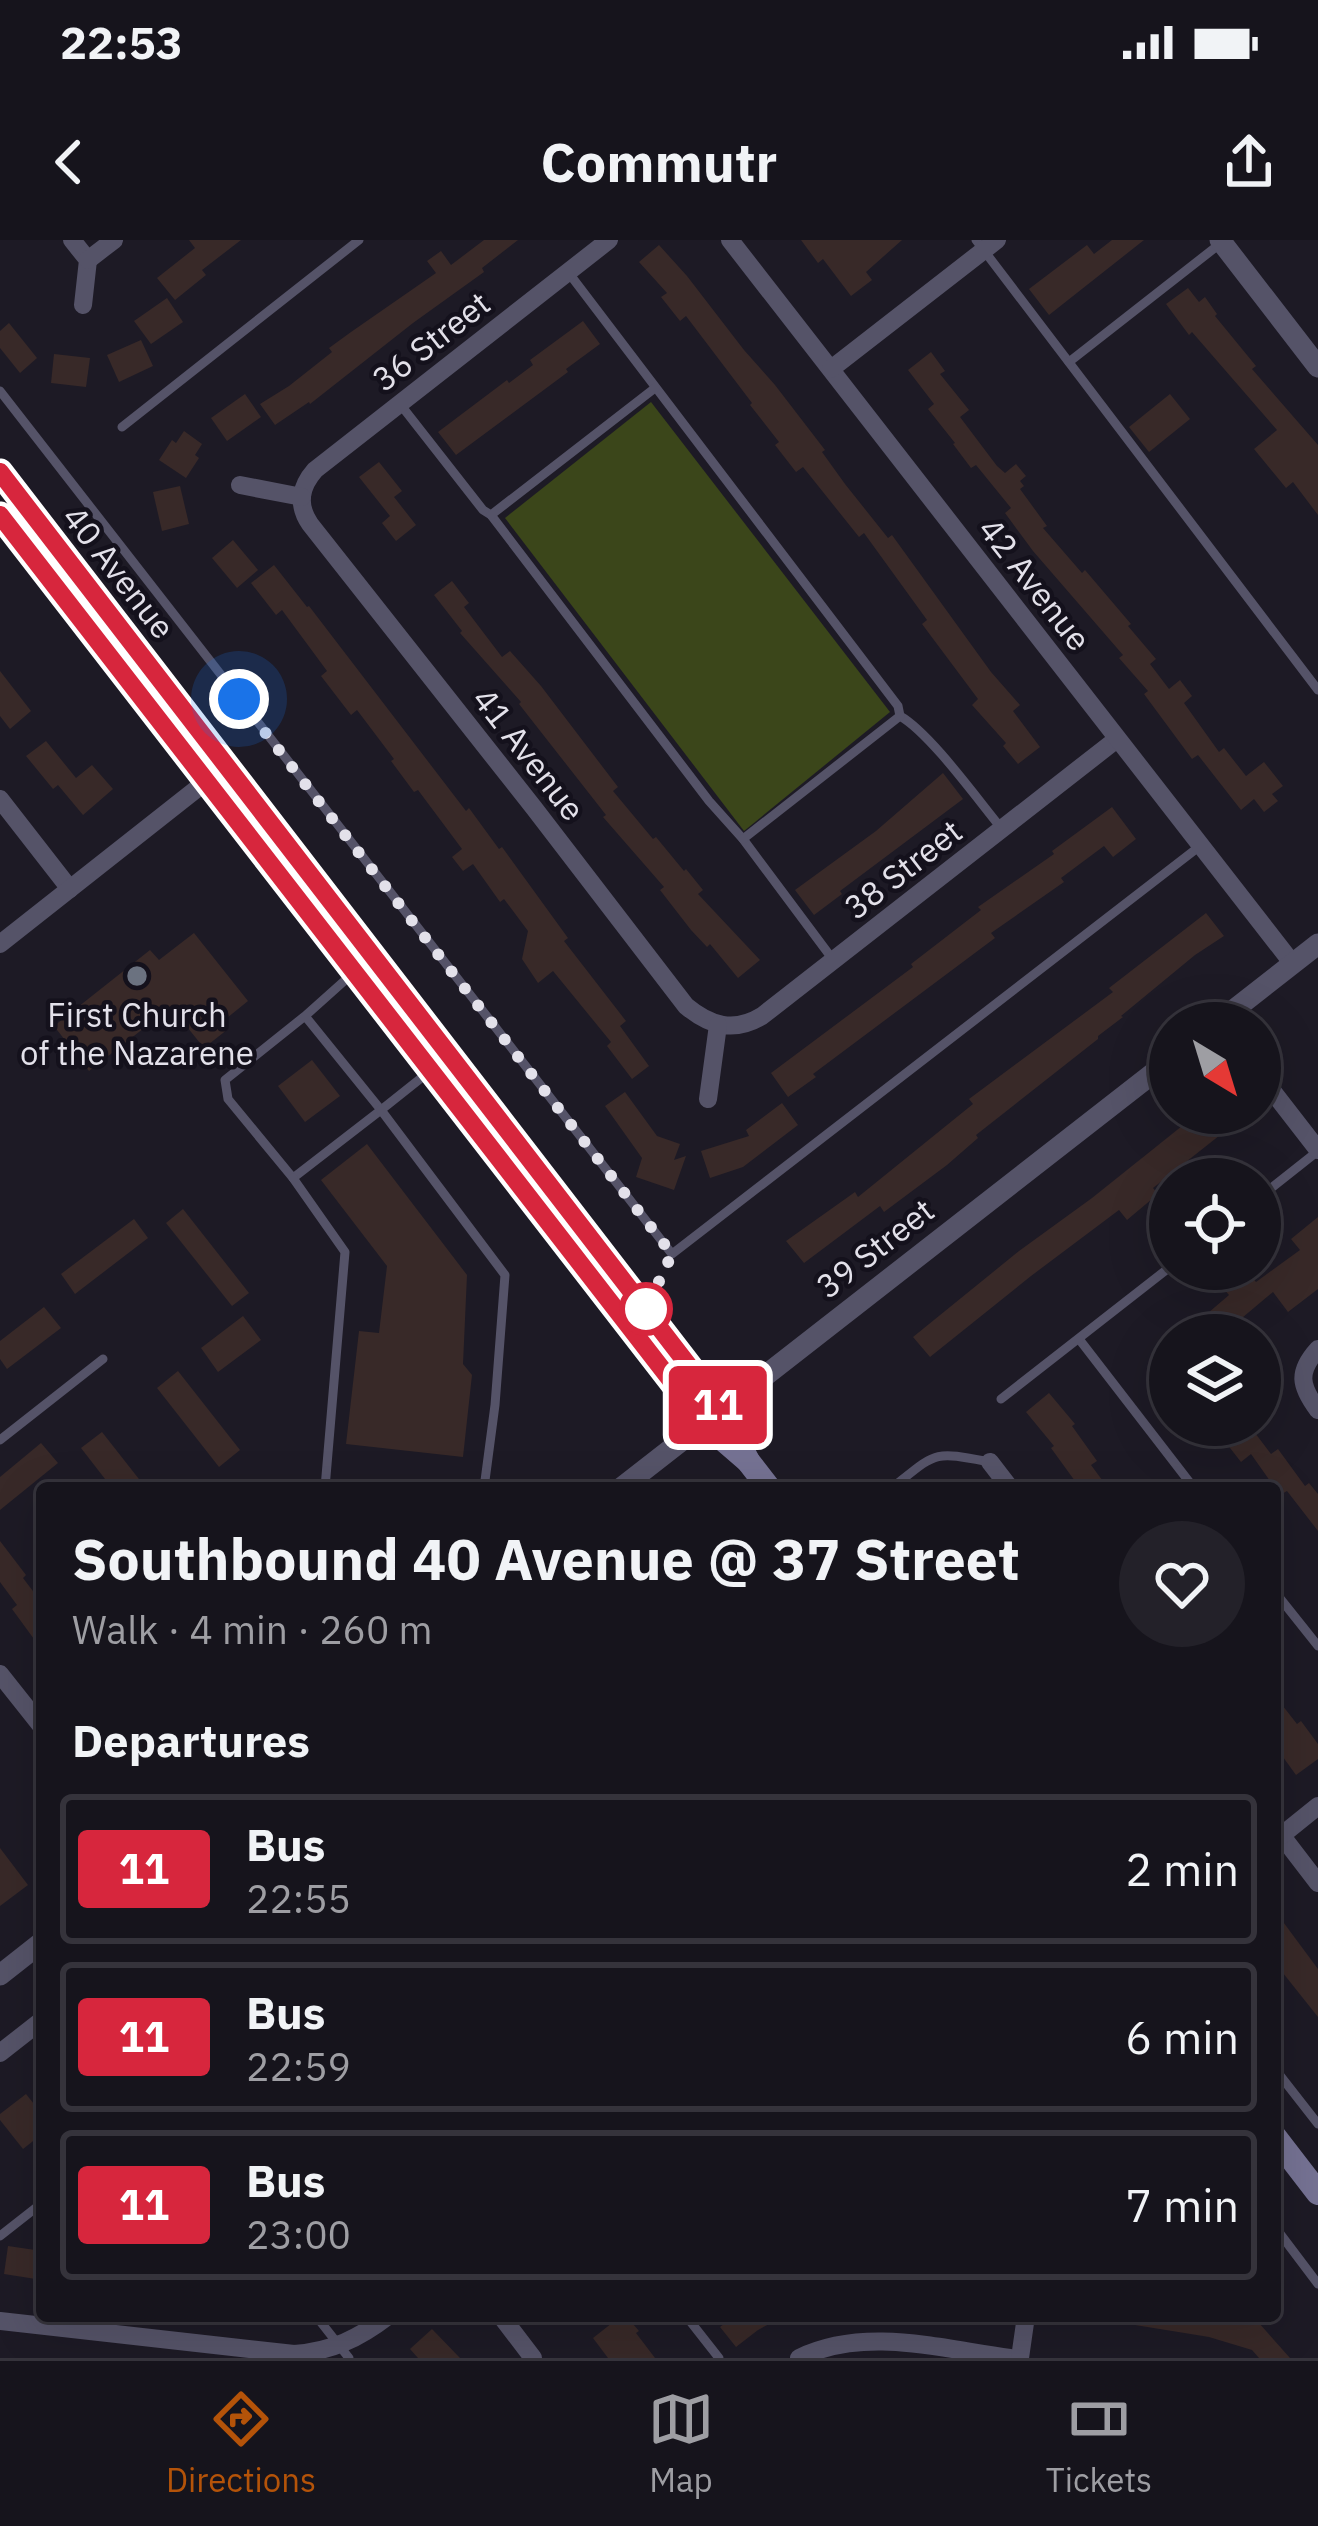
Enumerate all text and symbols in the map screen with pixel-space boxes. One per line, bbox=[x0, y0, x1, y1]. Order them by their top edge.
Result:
text: 22:53 bbox=[60, 13, 183, 71]
text: Commutr bbox=[541, 127, 777, 197]
icon: back bbox=[36, 129, 102, 195]
icon: share bbox=[1216, 129, 1282, 195]
street label: 36 Street bbox=[363, 281, 498, 400]
street label: 40 Avenue bbox=[54, 496, 185, 647]
street label: 42 Avenue bbox=[970, 508, 1101, 659]
your location bbox=[209, 669, 269, 729]
street label: 41 Avenue bbox=[464, 678, 595, 829]
street label: 38 Street bbox=[835, 809, 970, 928]
marker: First Church of the Nazarene bbox=[124, 963, 150, 989]
place label: First Church of the Nazarene bbox=[20, 993, 254, 1074]
north arrow bbox=[1149, 1002, 1281, 1134]
map controls bbox=[1149, 1002, 1281, 1446]
button: locate bbox=[1149, 1158, 1281, 1290]
street label: 39 Street bbox=[807, 1188, 942, 1307]
unlabelled marker bbox=[621, 1284, 671, 1334]
button: layers bbox=[1149, 1314, 1281, 1446]
line badge: 11 bbox=[664, 1366, 772, 1444]
text: 11 bbox=[693, 1377, 743, 1432]
button: heart bbox=[1119, 1521, 1245, 1647]
text: Southbound 40 Avenue @ 37 Street bbox=[72, 1522, 1020, 1596]
text: Walk · 4 min · 260 m bbox=[72, 1604, 433, 1655]
text: Departures bbox=[72, 1711, 310, 1769]
text: Bus bbox=[246, 1815, 326, 1873]
text: 2 min bbox=[1125, 1840, 1239, 1898]
text: 11 bbox=[119, 1841, 169, 1896]
text: 22:55 bbox=[246, 1873, 351, 1924]
text: Bus bbox=[246, 1983, 326, 2041]
text: 6 min bbox=[1125, 2008, 1239, 2066]
text: 11 bbox=[119, 2009, 169, 2064]
text: 22:59 bbox=[246, 2041, 351, 2092]
text: Bus bbox=[246, 2151, 326, 2209]
text: 7 min bbox=[1125, 2176, 1239, 2234]
text: 11 bbox=[119, 2177, 169, 2232]
text: 23:00 bbox=[246, 2209, 351, 2260]
tab: Directions bbox=[166, 2386, 316, 2501]
tab: Map bbox=[648, 2386, 714, 2501]
tab: Tickets bbox=[1046, 2386, 1152, 2501]

